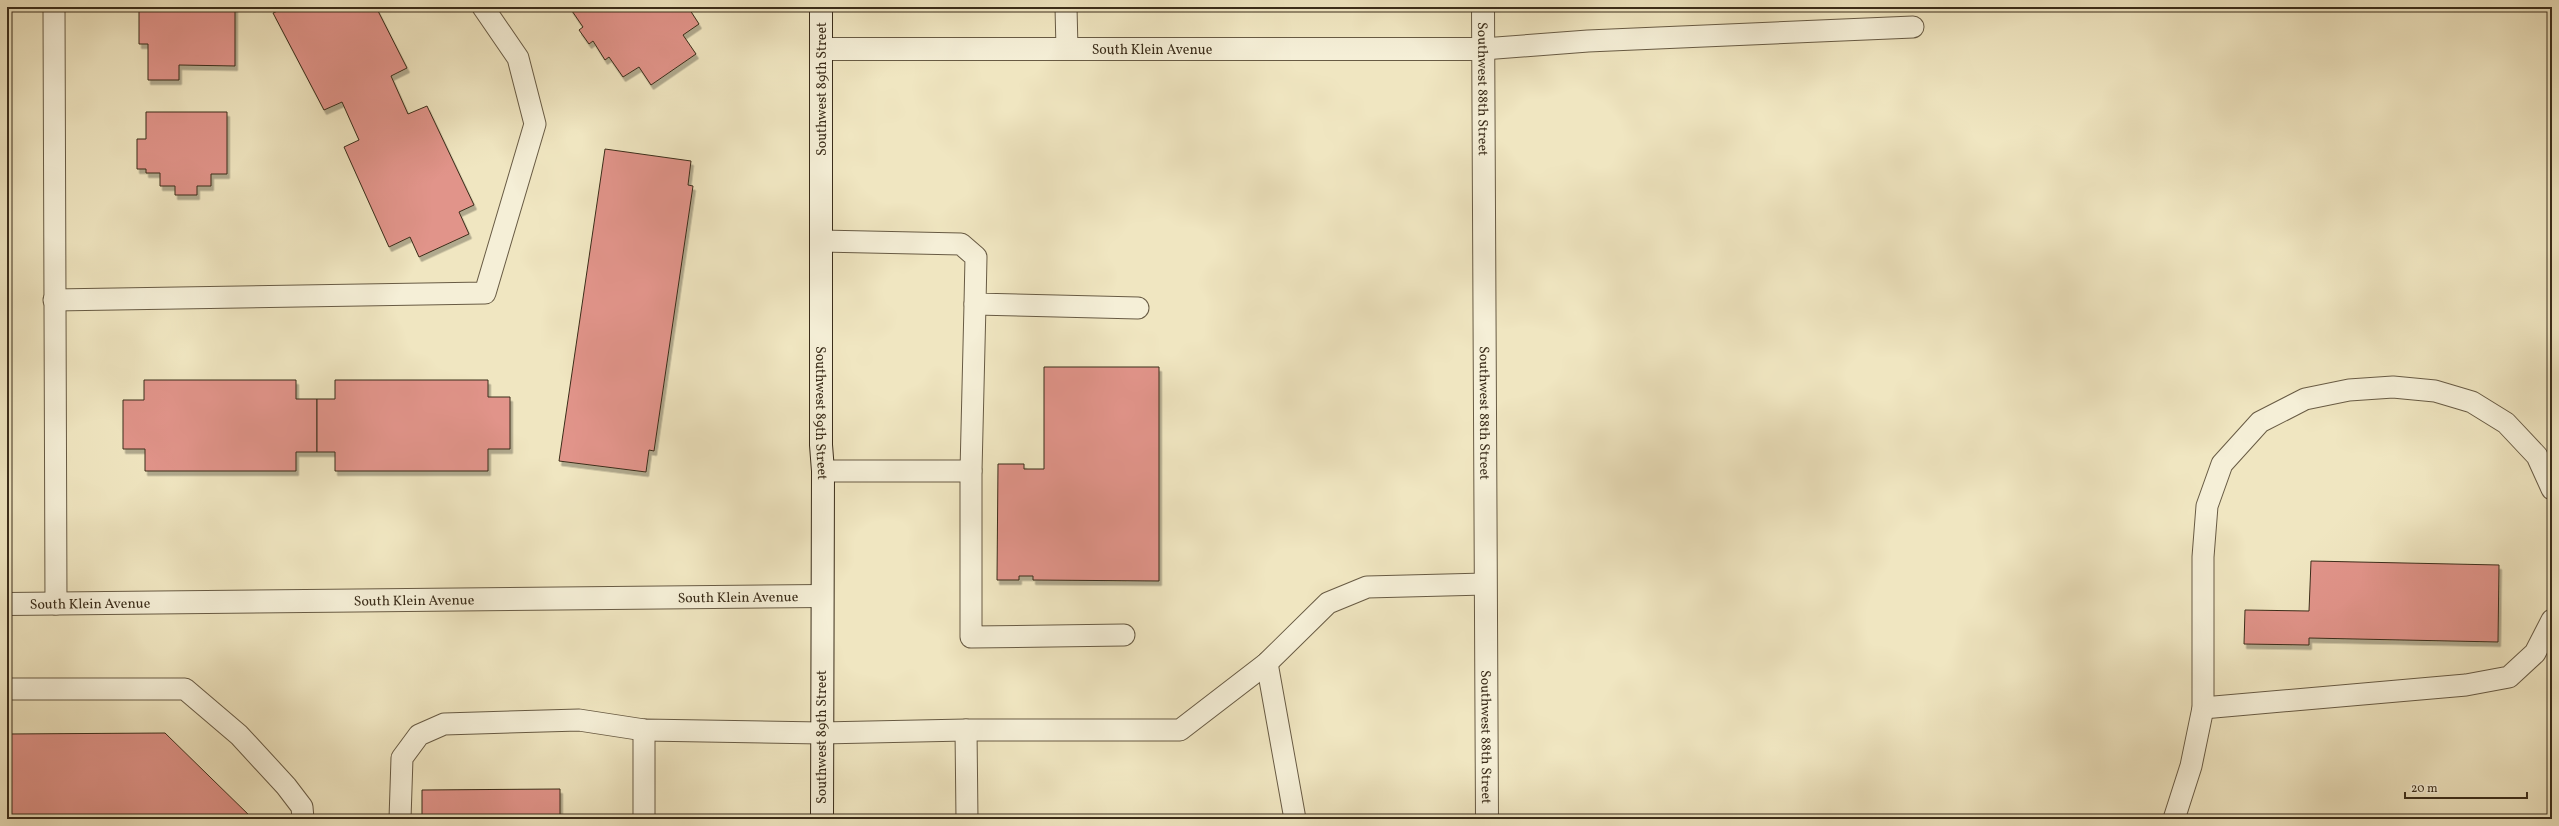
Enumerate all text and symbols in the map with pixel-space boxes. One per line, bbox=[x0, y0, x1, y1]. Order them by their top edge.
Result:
street label: Southwest 89th Street bbox=[813, 22, 832, 156]
street label: Southwest 88th Street bbox=[1472, 22, 1492, 156]
street label: South Klein Avenue bbox=[1092, 41, 1213, 60]
street label: Southwest 89th Street bbox=[810, 346, 831, 480]
street label: Southwest 88th Street bbox=[1474, 346, 1493, 480]
street label: South Klein Avenue bbox=[678, 588, 799, 608]
street label: South Klein Avenue bbox=[354, 591, 475, 612]
street label: South Klein Avenue bbox=[30, 595, 151, 615]
street label: Southwest 89th Street bbox=[813, 670, 832, 804]
street label: Southwest 88th Street bbox=[1475, 670, 1495, 804]
scale bar bbox=[2405, 774, 2527, 800]
text: 20 m bbox=[2411, 781, 2438, 797]

